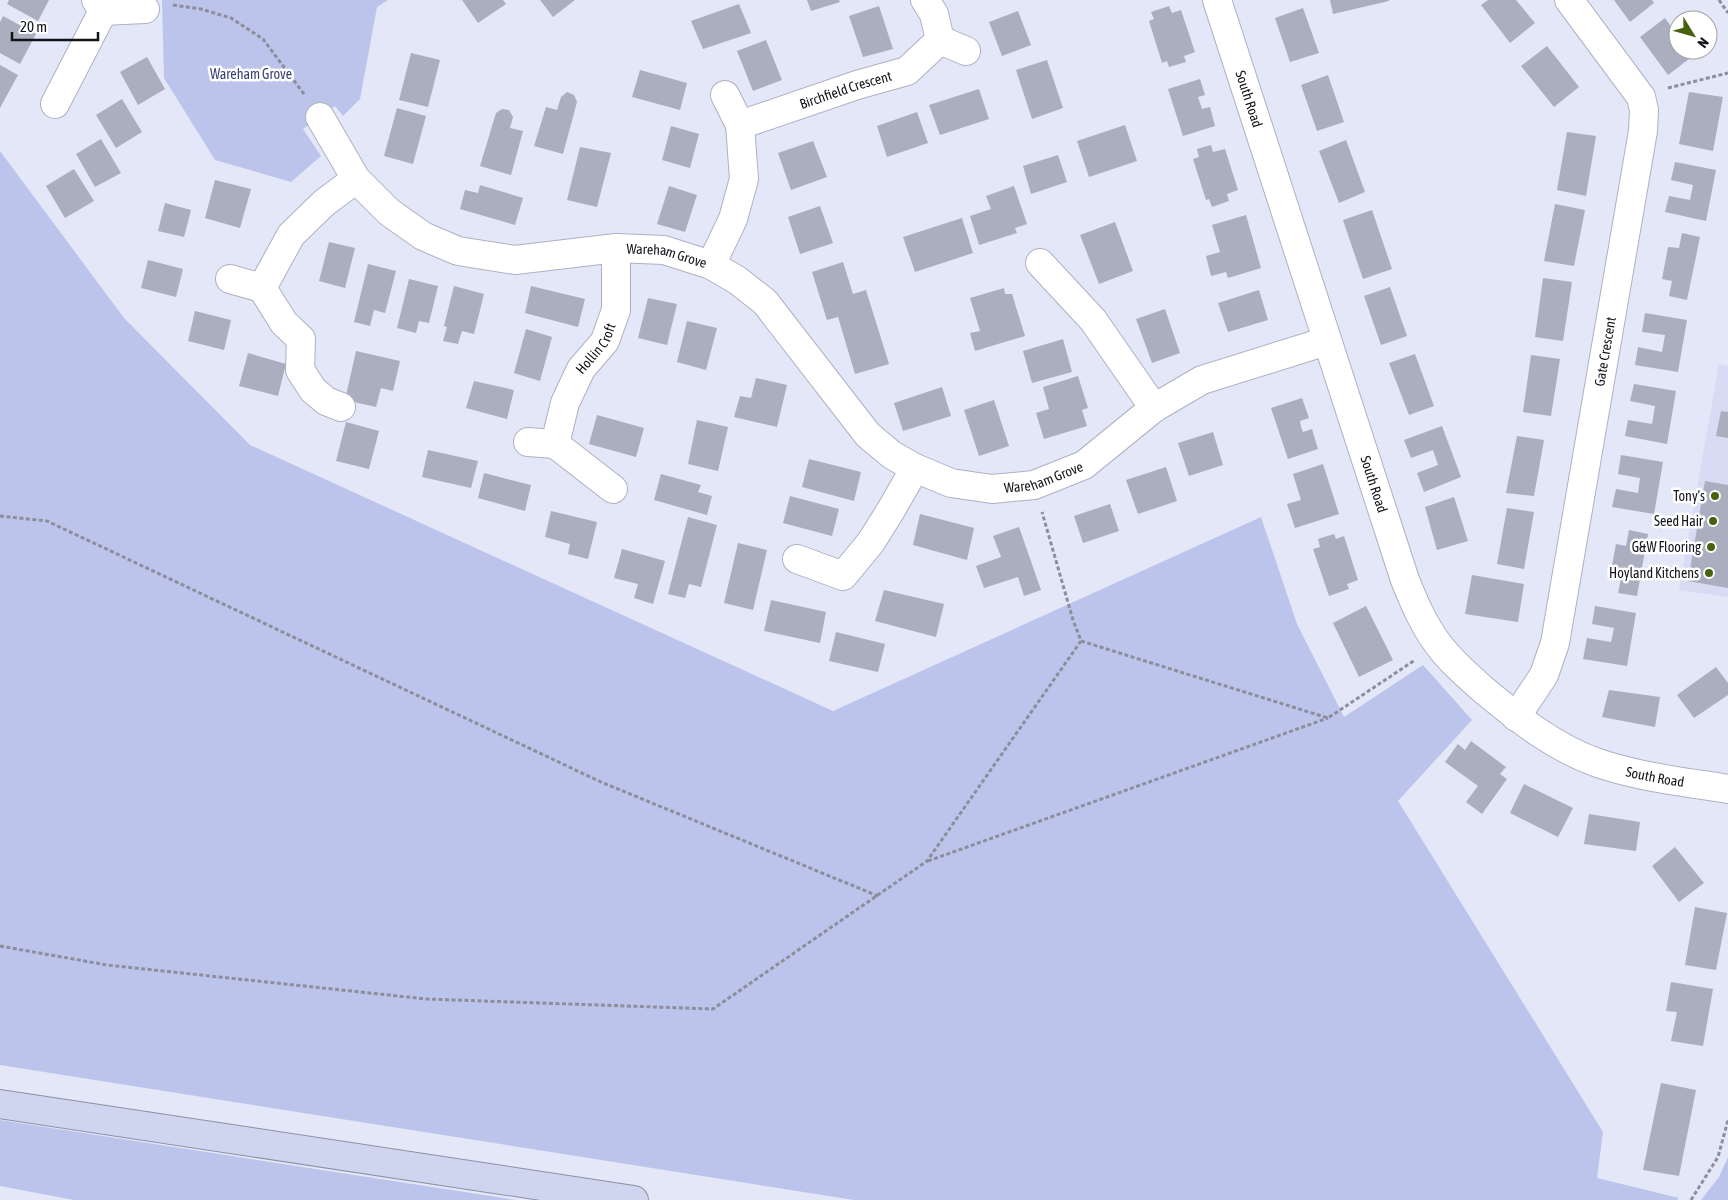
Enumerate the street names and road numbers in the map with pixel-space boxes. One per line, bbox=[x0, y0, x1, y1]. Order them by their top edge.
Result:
street label: Birchfield Crescent bbox=[797, 68, 893, 112]
street label: South Road bbox=[1232, 69, 1266, 129]
street label: Wareham Grove bbox=[626, 240, 709, 271]
street label: Gate Crescent bbox=[1591, 316, 1619, 388]
street label: Hollin Croft bbox=[572, 321, 619, 377]
street label: South Road bbox=[1357, 454, 1391, 515]
street label: Wareham Grove bbox=[1003, 458, 1085, 496]
street label: South Road bbox=[1624, 763, 1685, 790]

